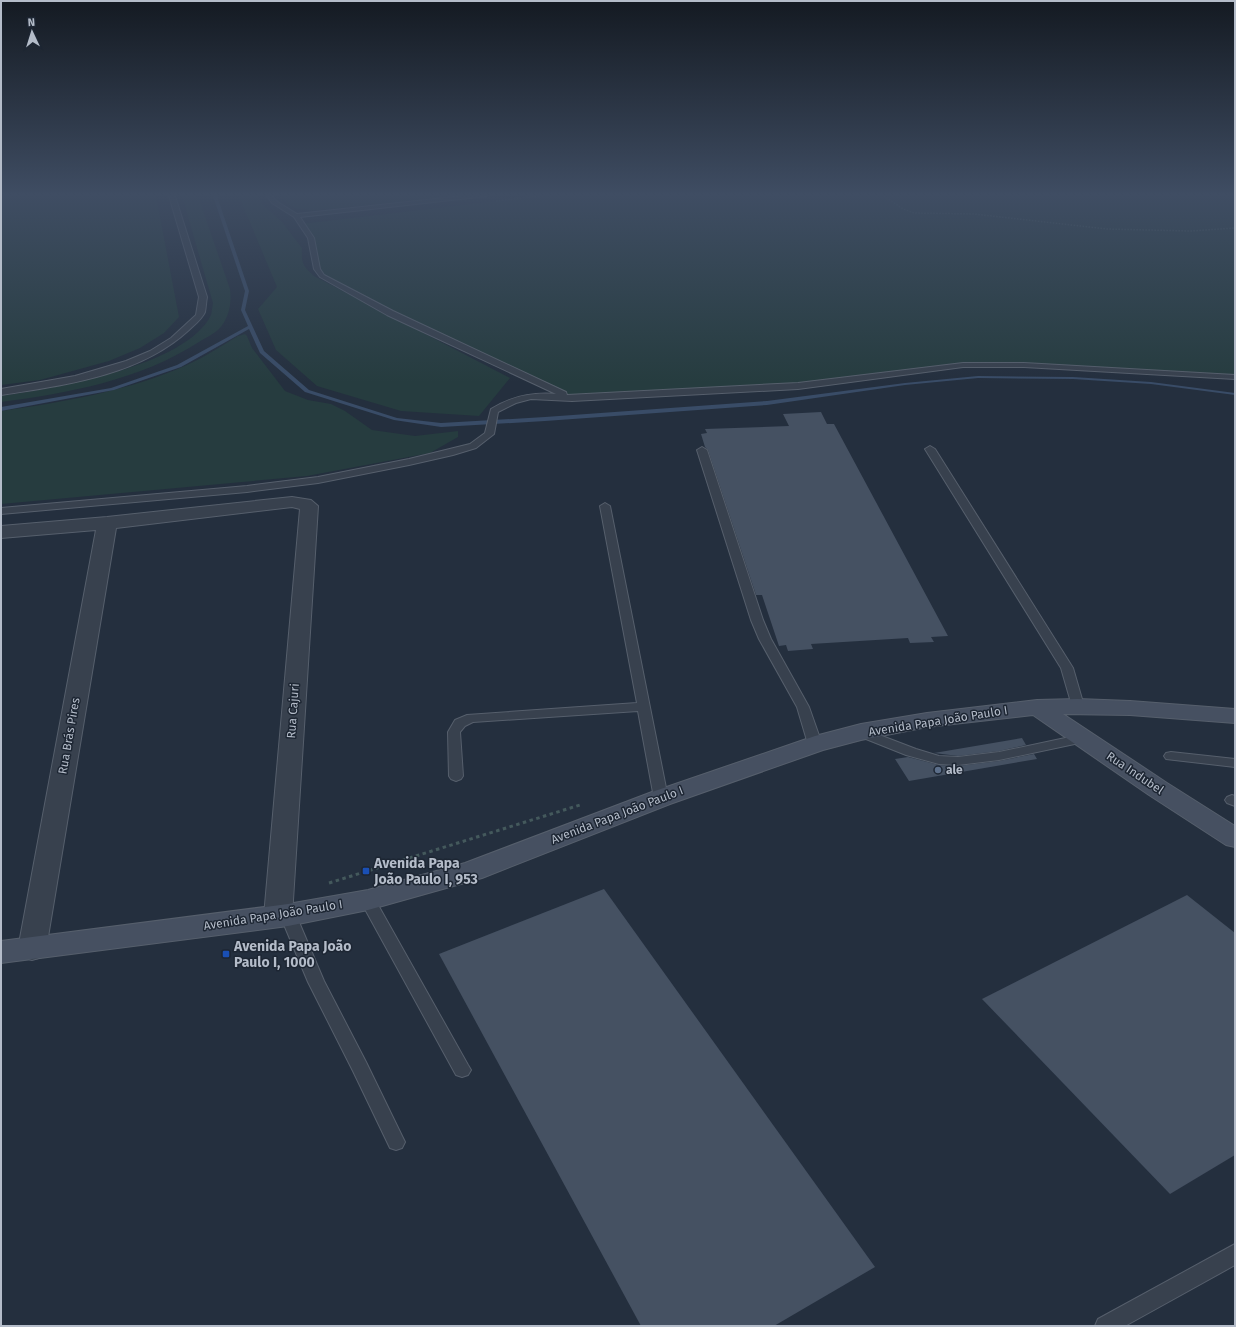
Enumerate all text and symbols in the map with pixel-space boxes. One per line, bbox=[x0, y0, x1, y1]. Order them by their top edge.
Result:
north arrow bbox=[12, 12, 52, 52]
text: N bbox=[27, 16, 35, 29]
street label: Rua Cajuri bbox=[284, 683, 302, 739]
street label: Rua Brás Pires bbox=[55, 696, 83, 775]
street label: Avenida Papa João Paulo I bbox=[868, 703, 1008, 739]
street label: Rua Indubel bbox=[1104, 749, 1167, 797]
place label: ale bbox=[946, 763, 963, 777]
marker: ale bbox=[933, 765, 943, 775]
street label: Avenida Papa João Paulo I bbox=[549, 783, 685, 847]
place label: Avenida Papa João Paulo I, 953 bbox=[373, 855, 478, 888]
marker: Avenida Papa João Paulo I, 953 bbox=[361, 866, 371, 876]
street label: Avenida Papa João Paulo I bbox=[203, 897, 343, 933]
place label: Avenida Papa João Paulo I, 1000 bbox=[233, 938, 351, 971]
marker: Avenida Papa João Paulo I, 1000 bbox=[221, 949, 231, 959]

